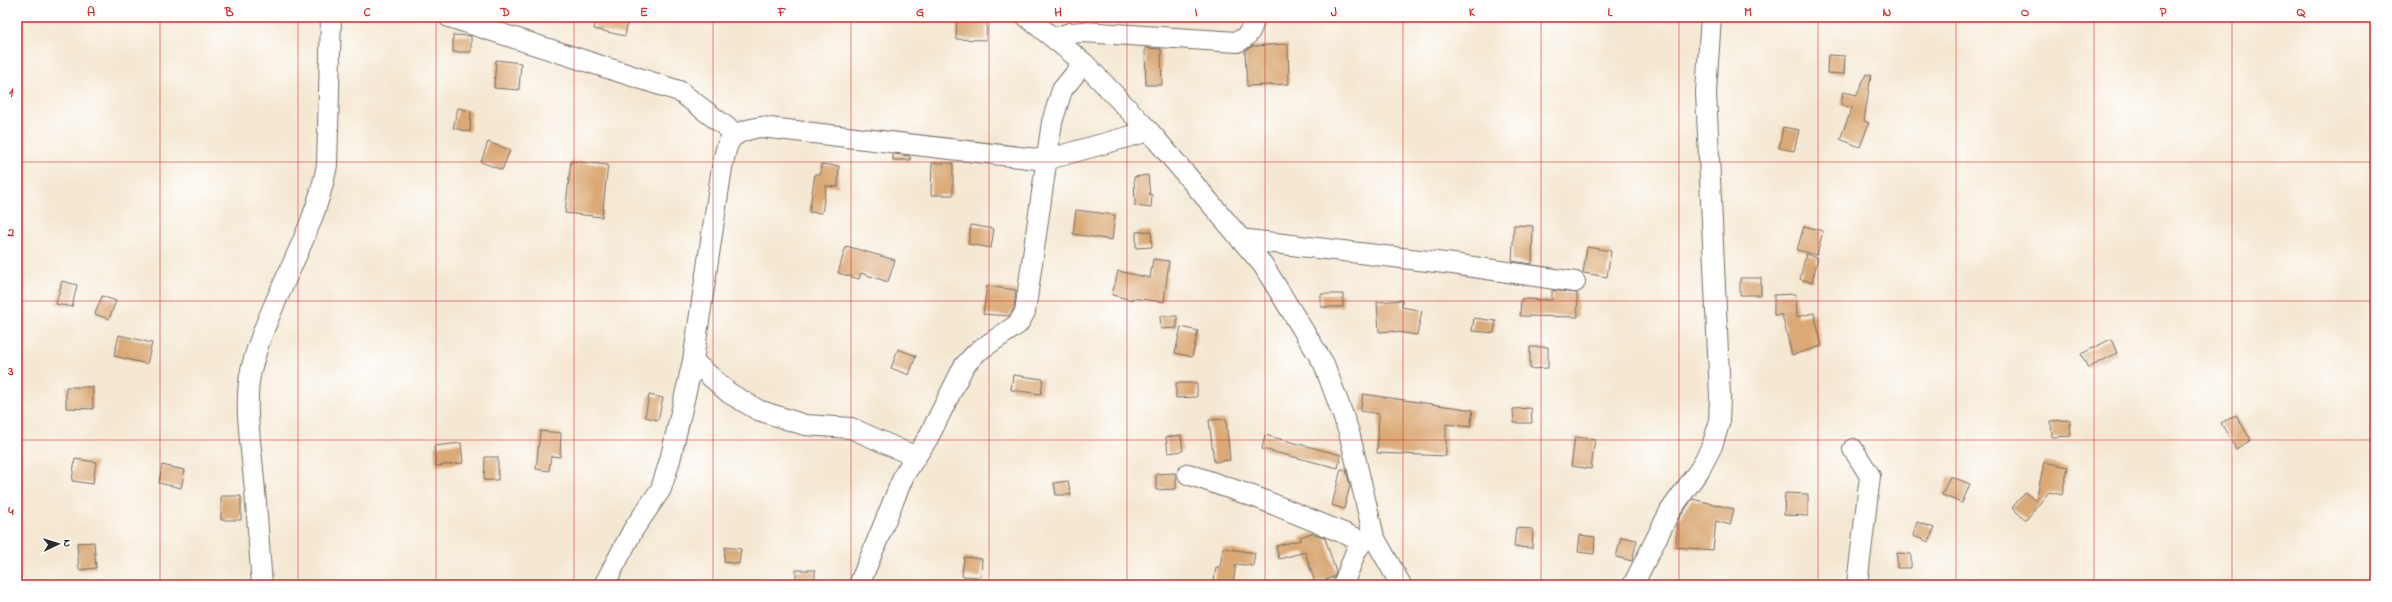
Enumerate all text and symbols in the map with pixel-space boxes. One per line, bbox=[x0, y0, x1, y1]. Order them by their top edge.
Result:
text: A bbox=[87, 3, 95, 22]
text: B bbox=[224, 3, 234, 22]
text: C bbox=[363, 3, 371, 22]
text: D bbox=[499, 3, 510, 22]
text: E bbox=[640, 3, 648, 22]
text: F bbox=[777, 3, 787, 22]
text: G bbox=[916, 3, 924, 22]
text: H bbox=[1054, 3, 1062, 22]
text: I bbox=[1194, 3, 1198, 22]
text: J bbox=[1331, 3, 1337, 22]
text: K bbox=[1469, 3, 1476, 22]
text: L bbox=[1608, 3, 1614, 22]
text: M bbox=[1744, 3, 1752, 22]
text: N bbox=[1883, 3, 1892, 22]
text: O bbox=[2021, 3, 2030, 22]
text: P bbox=[2160, 3, 2167, 22]
text: Q bbox=[2297, 3, 2306, 22]
text: 1 bbox=[9, 83, 14, 102]
text: 2 bbox=[7, 223, 15, 242]
text: 3 bbox=[7, 362, 14, 381]
text: 4 bbox=[7, 502, 14, 521]
north arrow bbox=[38, 524, 78, 564]
text: N bbox=[59, 539, 75, 548]

